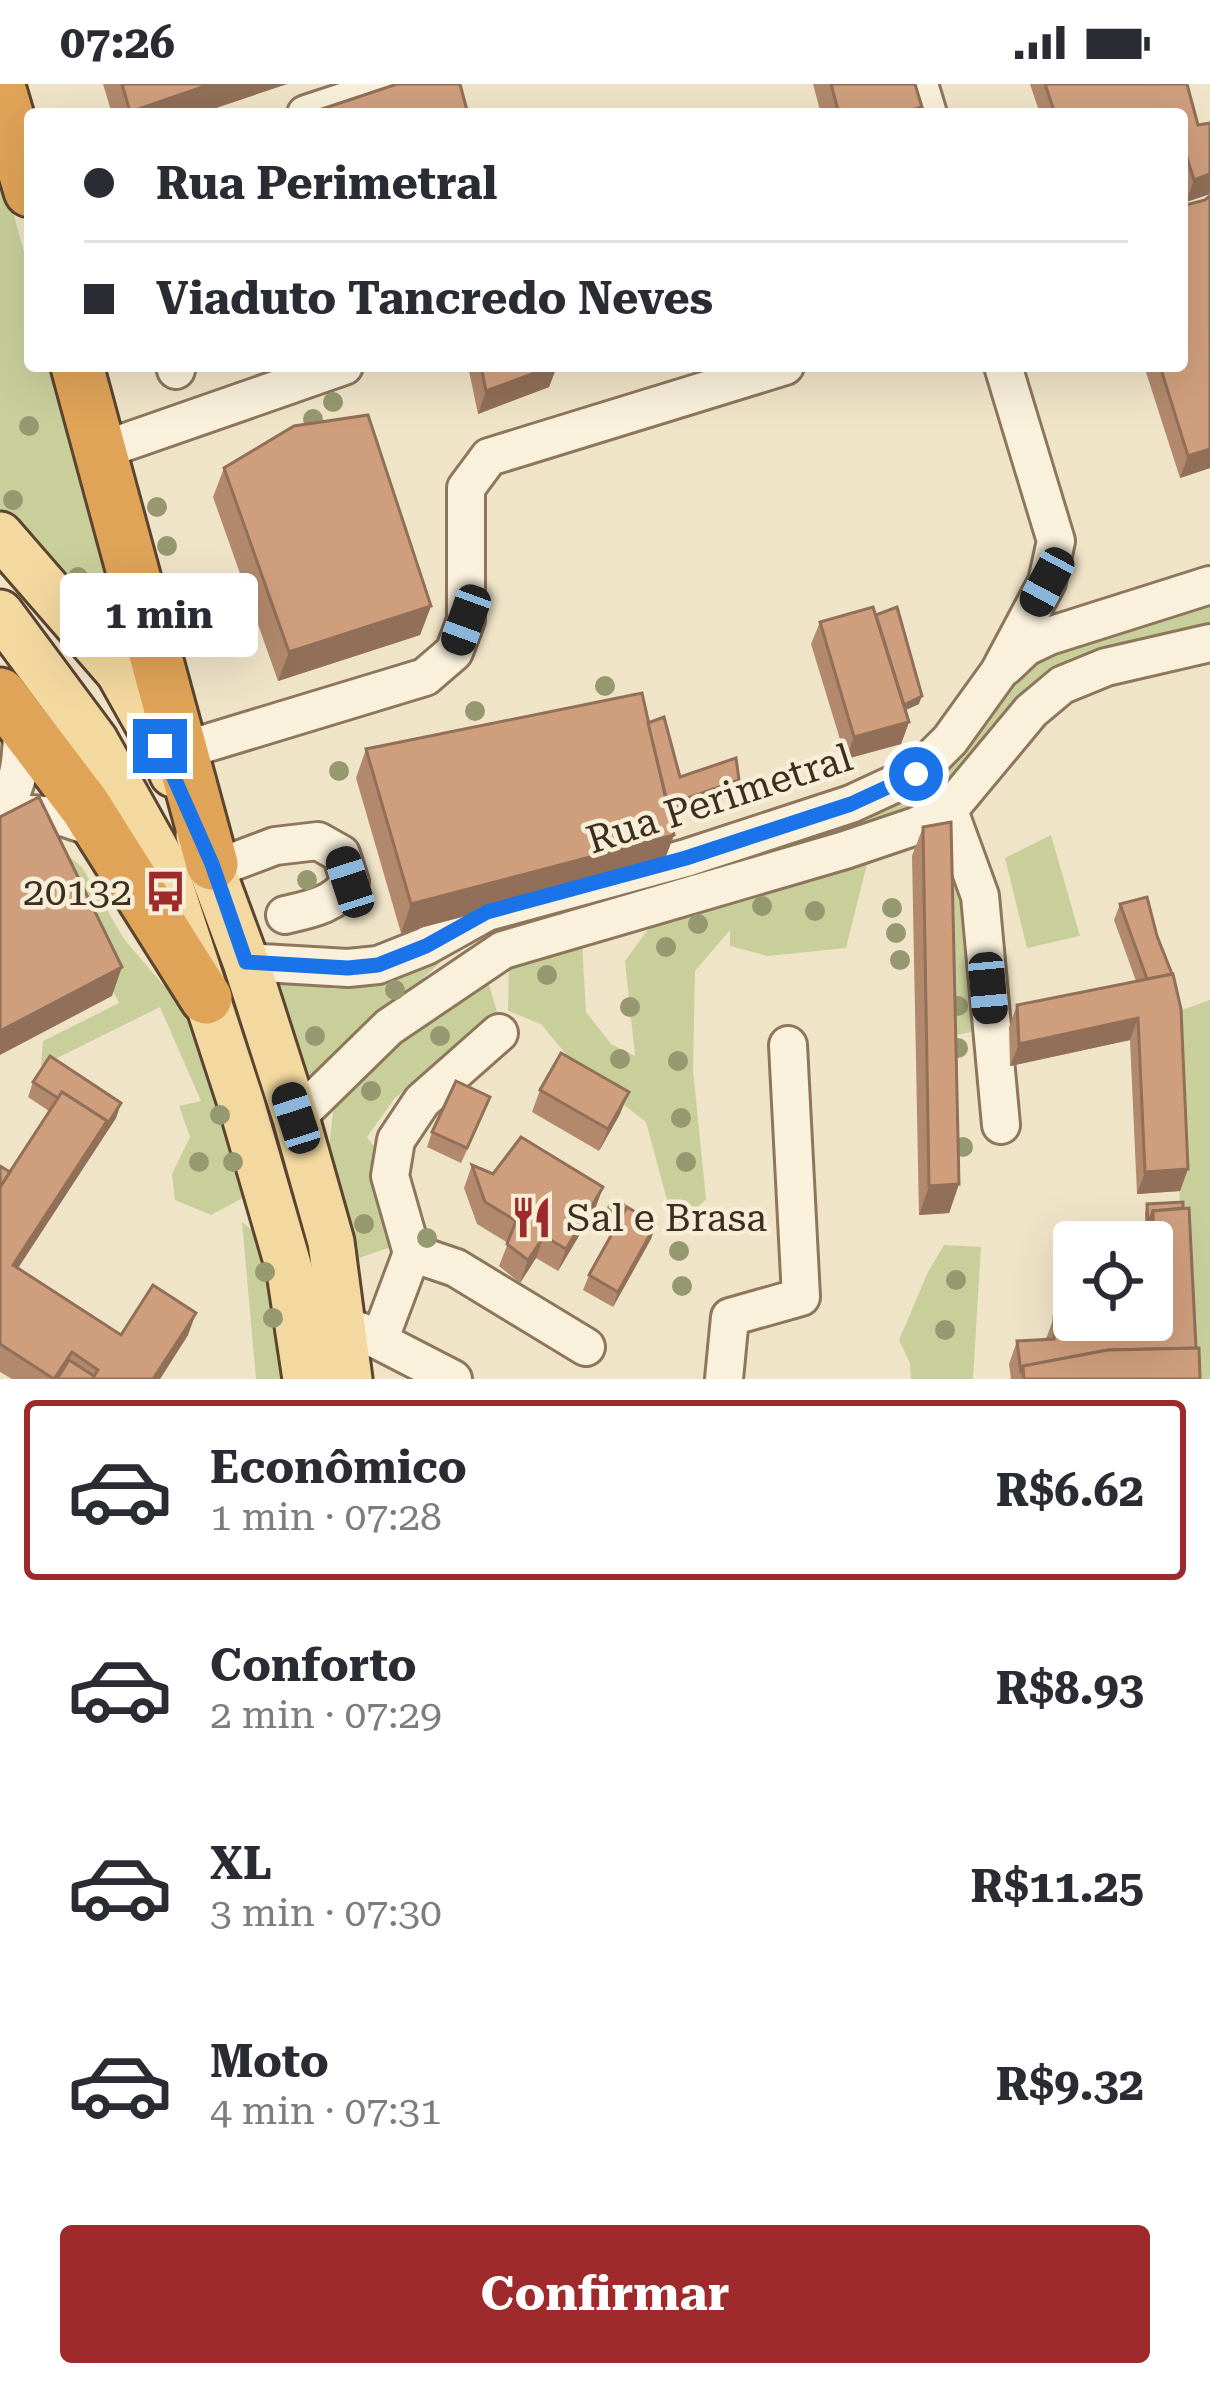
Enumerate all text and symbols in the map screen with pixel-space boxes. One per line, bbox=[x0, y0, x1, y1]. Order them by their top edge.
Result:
text: 07:26 bbox=[60, 16, 175, 69]
text: Rua Perimetral bbox=[156, 157, 497, 210]
text: Viaduto Tancredo Neves bbox=[156, 272, 713, 325]
car bbox=[1014, 542, 1080, 622]
callout: 1 min bbox=[61, 572, 259, 656]
car bbox=[437, 580, 495, 660]
text: 1 min bbox=[105, 592, 213, 638]
route end bbox=[133, 719, 187, 773]
street label: Rua Perimetral bbox=[581, 734, 858, 863]
route start bbox=[889, 747, 943, 801]
car bbox=[322, 842, 378, 922]
bus stop icon: 20132 bbox=[143, 868, 189, 914]
place label: 20132 bbox=[23, 869, 132, 915]
car bbox=[967, 951, 1009, 1025]
car bbox=[268, 1078, 324, 1158]
restaurant icon: Sal e Brasa bbox=[509, 1194, 555, 1240]
place label: Sal e Brasa bbox=[566, 1195, 767, 1241]
map controls bbox=[1053, 1221, 1173, 1341]
button: locate bbox=[1053, 1221, 1173, 1341]
icon: car bbox=[66, 1436, 174, 1544]
text: Econômico bbox=[210, 1441, 467, 1494]
text: R$6.62 bbox=[996, 1464, 1144, 1517]
text: 1 min · 07:28 bbox=[210, 1494, 442, 1540]
icon: car bbox=[66, 1634, 174, 1742]
text: Conforto bbox=[210, 1639, 417, 1692]
text: R$8.93 bbox=[996, 1662, 1144, 1715]
text: 2 min · 07:29 bbox=[210, 1692, 442, 1738]
icon: car bbox=[66, 1832, 174, 1940]
text: XL bbox=[210, 1837, 272, 1890]
text: R$11.25 bbox=[970, 1860, 1144, 1913]
text: 3 min · 07:30 bbox=[210, 1890, 442, 1936]
icon: car bbox=[66, 2030, 174, 2138]
text: Moto bbox=[210, 2035, 329, 2088]
text: R$9.32 bbox=[996, 2058, 1144, 2111]
text: 4 min · 07:31 bbox=[210, 2088, 442, 2134]
button: Confirmar bbox=[60, 2225, 1150, 2363]

